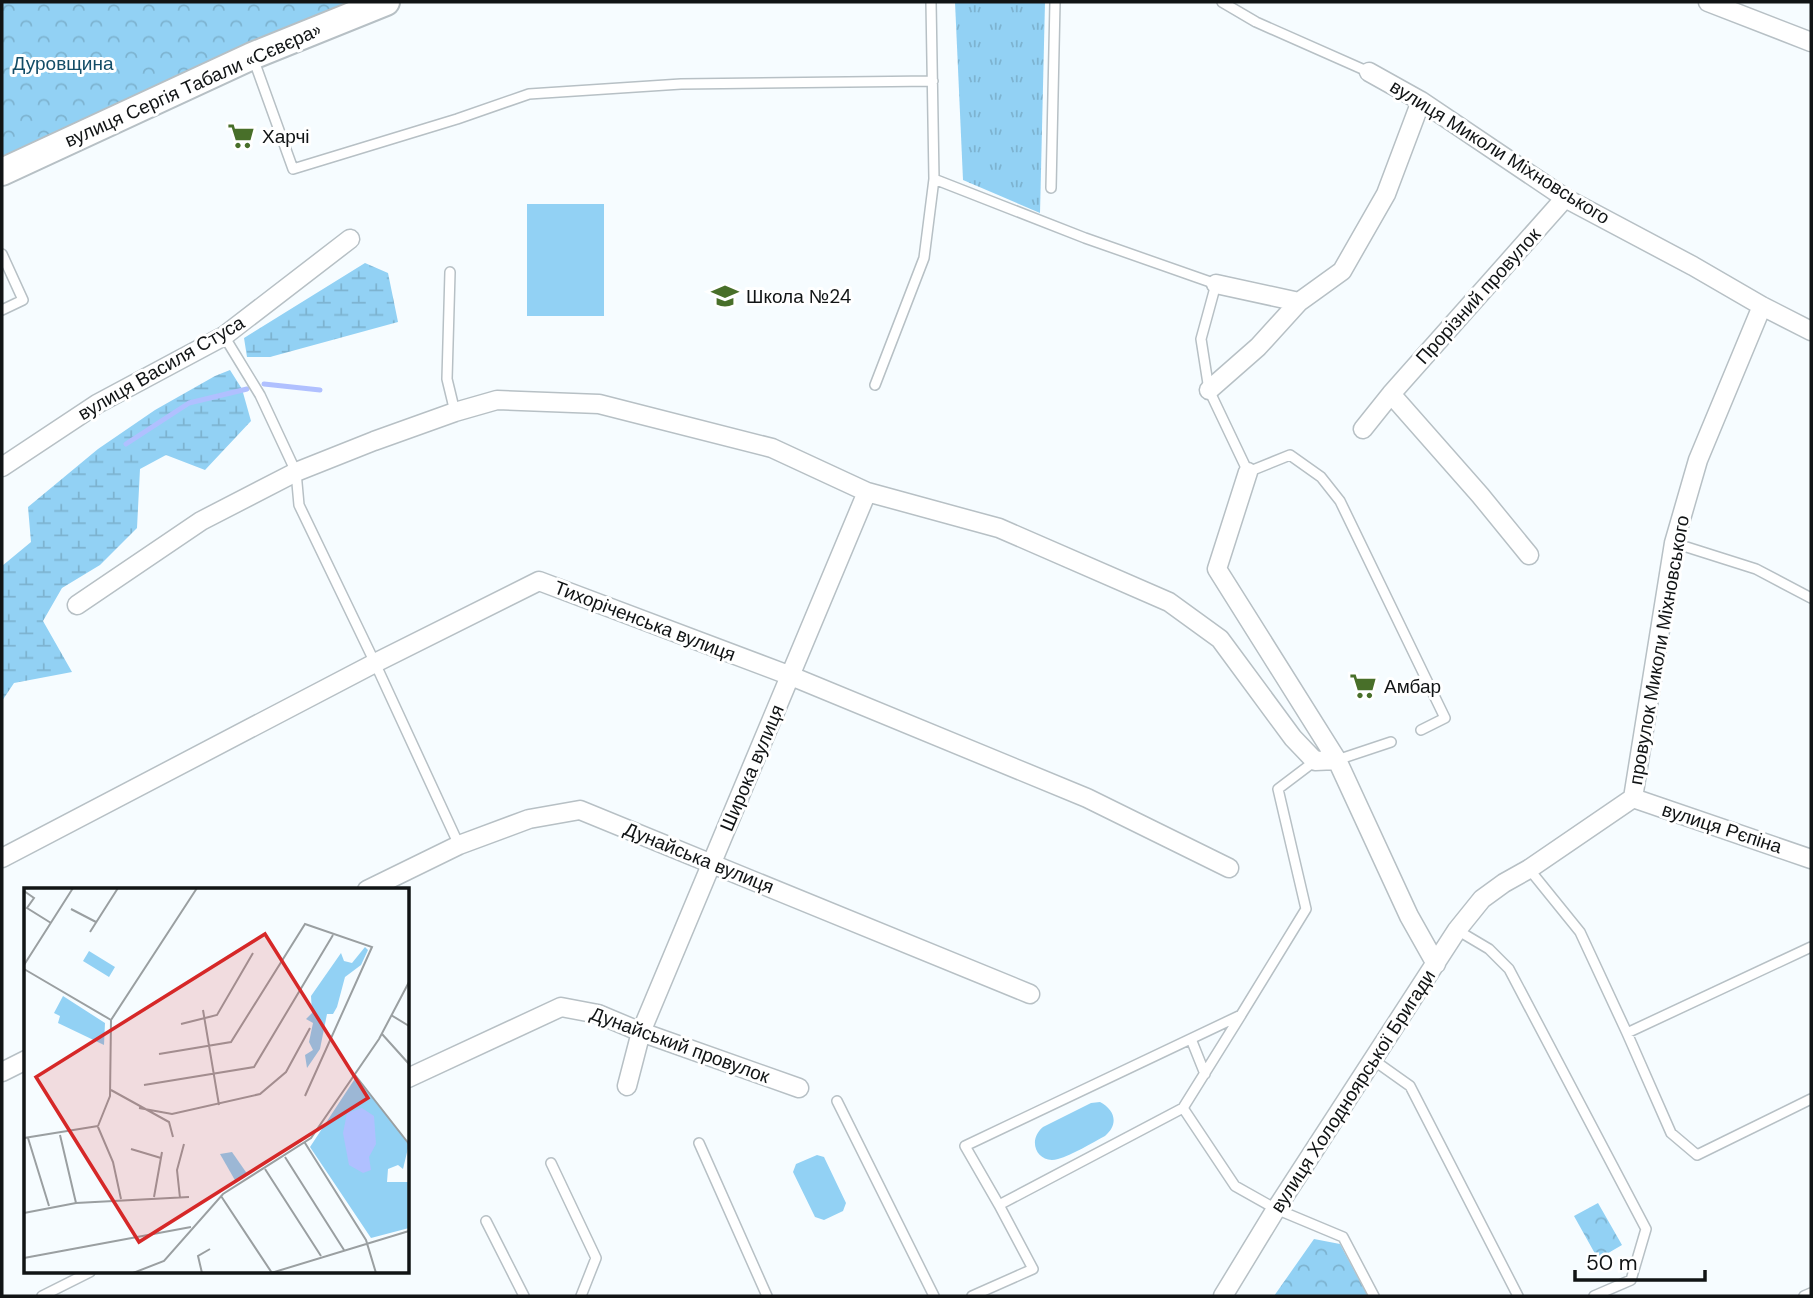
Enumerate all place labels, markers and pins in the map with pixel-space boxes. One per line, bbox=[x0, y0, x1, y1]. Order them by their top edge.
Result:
supermarket icon: Харчі bbox=[226, 121, 256, 151]
place label: Харчі bbox=[262, 124, 310, 149]
school or university icon: Школа №24 bbox=[710, 281, 740, 311]
place label: Школа №24 bbox=[746, 284, 851, 309]
supermarket icon: Амбар bbox=[1348, 671, 1378, 701]
place label: Амбар bbox=[1384, 674, 1441, 699]

